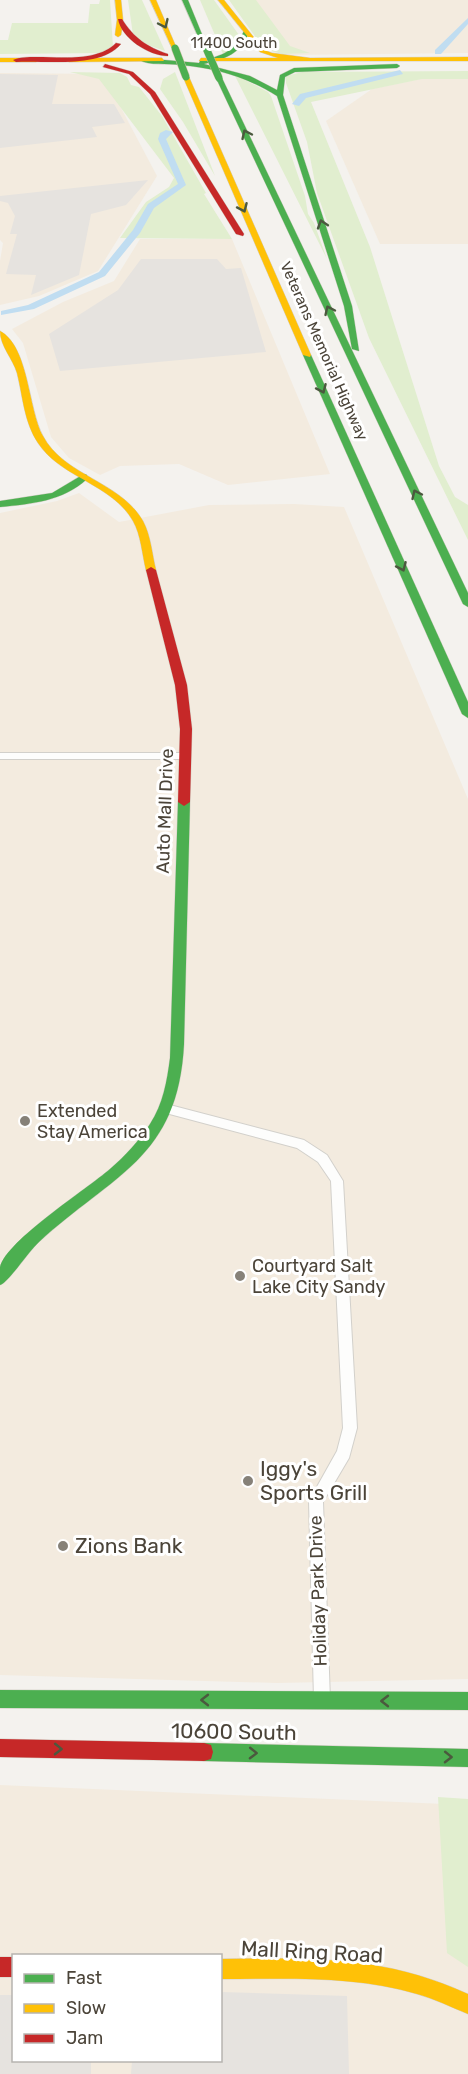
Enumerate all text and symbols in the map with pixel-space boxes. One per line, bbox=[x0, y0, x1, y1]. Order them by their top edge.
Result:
one-way arrow bbox=[157, 17, 169, 28]
street label: 11400 South bbox=[191, 34, 277, 52]
one-way arrow bbox=[241, 130, 253, 141]
one-way arrow bbox=[235, 202, 247, 213]
one-way arrow bbox=[317, 219, 329, 230]
street label: Veterans Memorial Highway bbox=[276, 259, 372, 443]
one-way arrow bbox=[325, 306, 337, 317]
one-way arrow bbox=[315, 382, 327, 393]
one-way arrow bbox=[411, 490, 423, 501]
one-way arrow bbox=[394, 560, 406, 571]
street label: Auto Mall Drive bbox=[152, 748, 178, 874]
place label: Extended Stay America bbox=[37, 1100, 148, 1143]
marker: Extended Stay America bbox=[18, 1114, 32, 1128]
place label: Courtyard Salt Lake City Sandy bbox=[252, 1255, 385, 1298]
marker: Courtyard Salt Lake City Sandy bbox=[233, 1269, 247, 1283]
place label: Iggy's Sports Grill bbox=[260, 1456, 367, 1505]
marker: Iggy's Sports Grill bbox=[241, 1474, 255, 1488]
street label: Holiday Park Drive bbox=[304, 1515, 332, 1667]
place label: Zions Bank bbox=[75, 1533, 183, 1558]
marker: Zions Bank bbox=[56, 1539, 70, 1553]
one-way arrow bbox=[201, 1694, 210, 1706]
one-way arrow bbox=[381, 1694, 390, 1707]
street label: 10600 South bbox=[171, 1718, 297, 1745]
one-way arrow bbox=[54, 1743, 63, 1755]
one-way arrow bbox=[249, 1747, 258, 1759]
one-way arrow bbox=[444, 1751, 453, 1764]
street label: Mall Ring Road bbox=[240, 1935, 384, 1968]
legend bbox=[12, 1954, 222, 2062]
text: Fast bbox=[66, 1967, 102, 1989]
text: Slow bbox=[66, 1997, 106, 2019]
text: Jam bbox=[66, 2027, 103, 2049]

